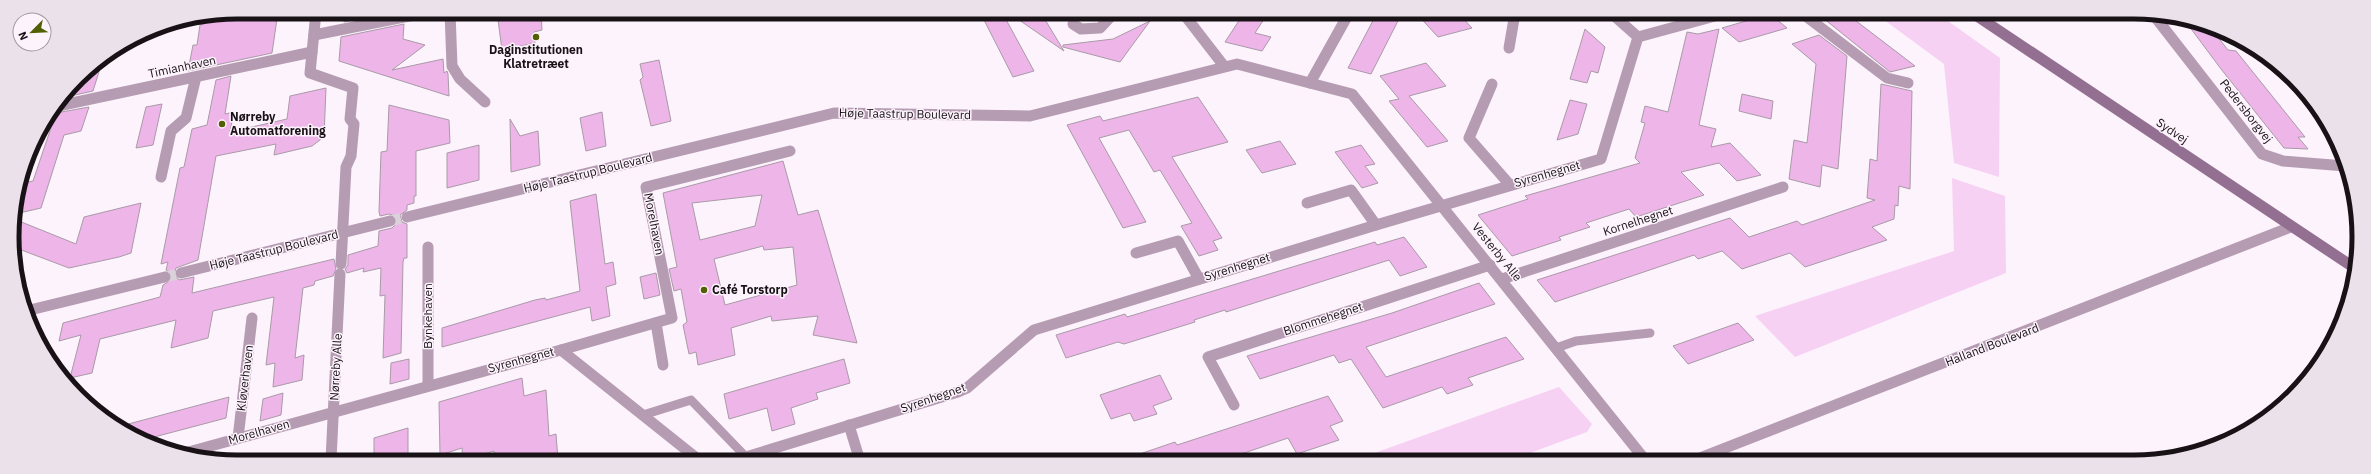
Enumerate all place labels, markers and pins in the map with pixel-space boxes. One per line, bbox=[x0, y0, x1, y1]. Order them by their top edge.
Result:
marker: Daginstitutionen Klatretræet bbox=[531, 32, 541, 42]
place label: Daginstitutionen Klatretræet bbox=[489, 42, 583, 71]
place label: Nørreby Automatforening bbox=[230, 109, 326, 138]
marker: Nørreby Automatforening bbox=[217, 119, 227, 129]
place label: Café Torstorp bbox=[712, 282, 788, 297]
marker: Café Torstorp bbox=[699, 285, 709, 295]

